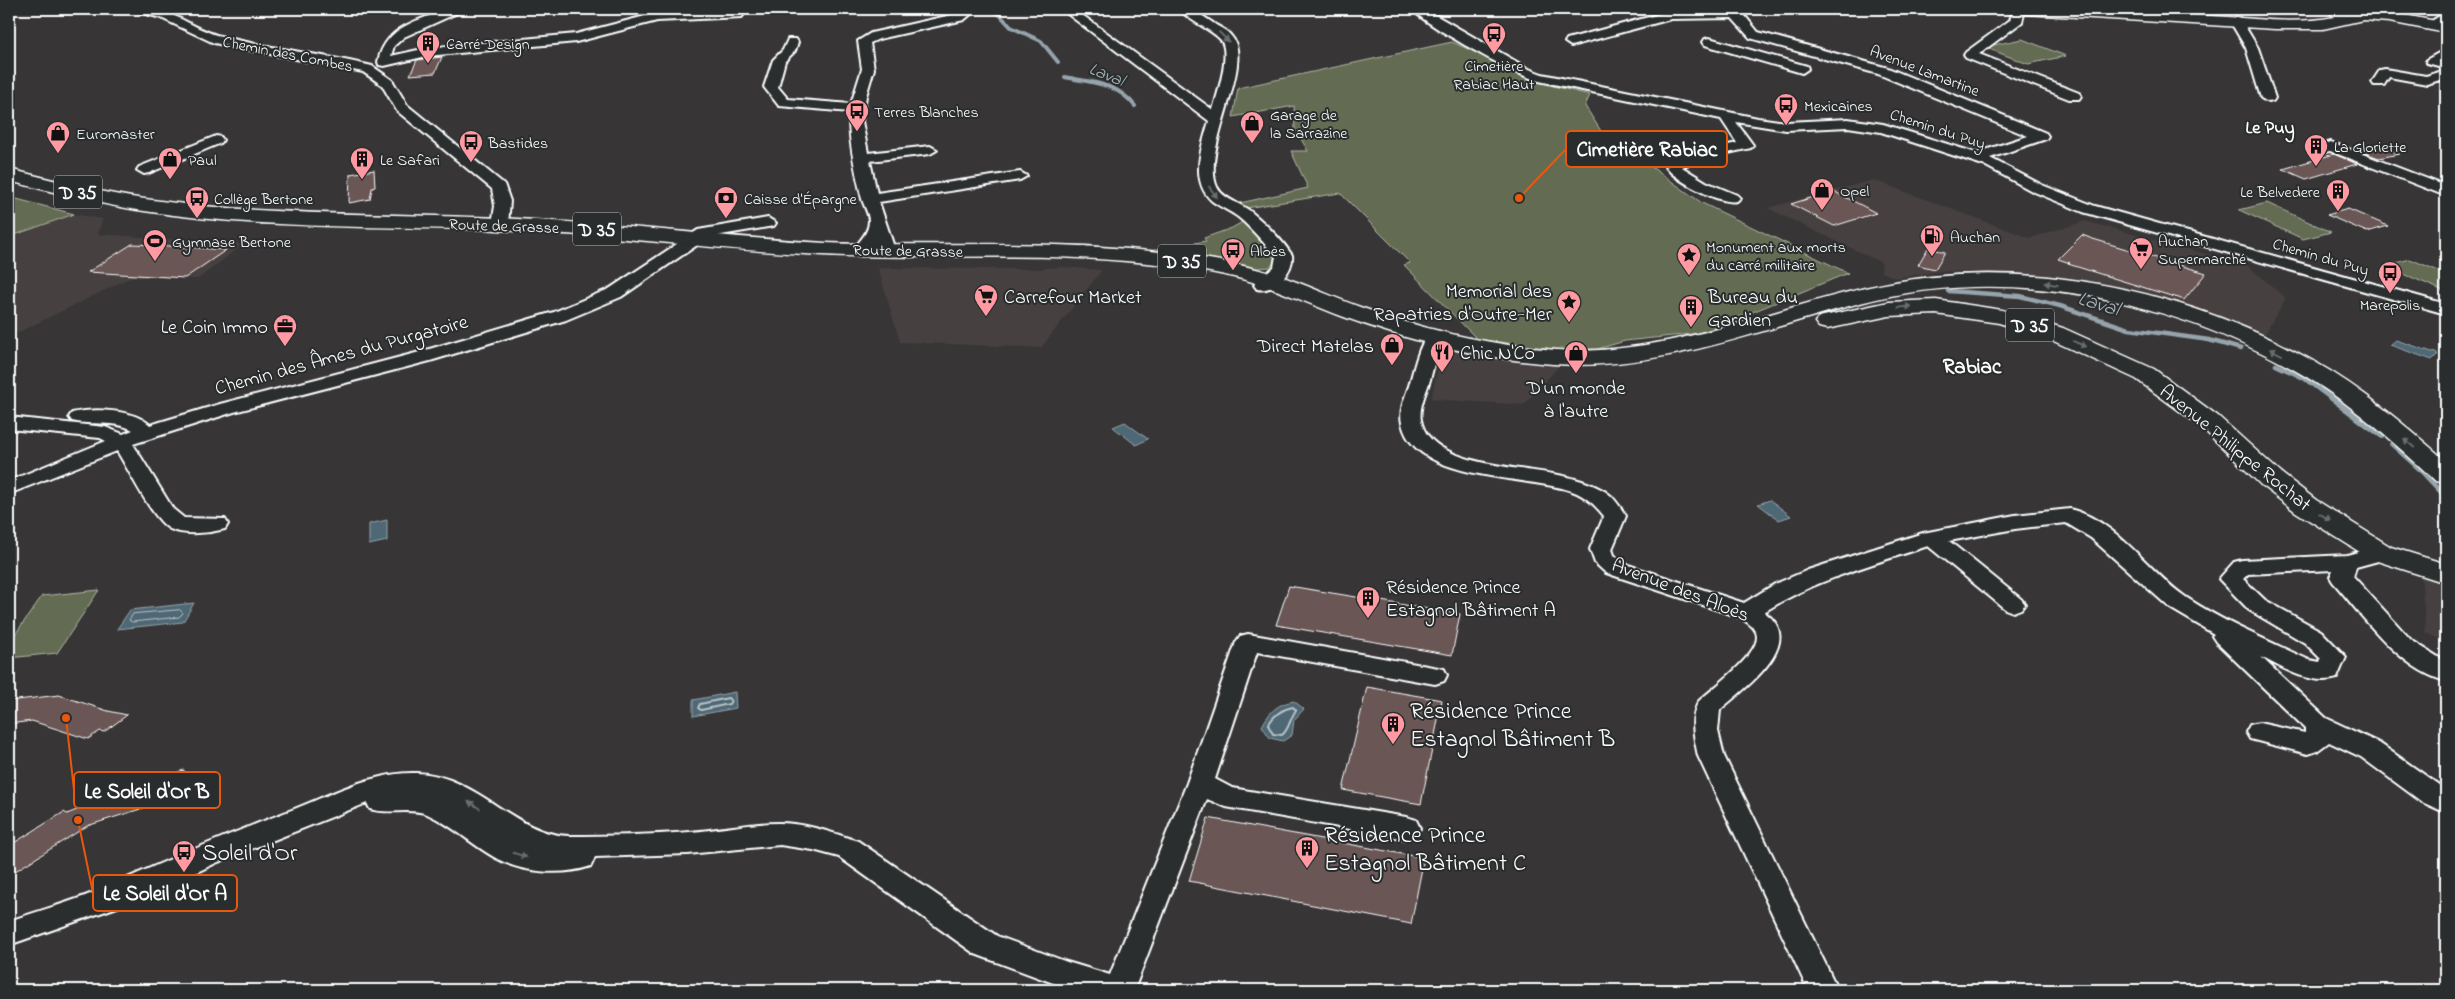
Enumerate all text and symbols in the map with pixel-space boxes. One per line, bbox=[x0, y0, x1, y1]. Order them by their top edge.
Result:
bus stop icon: Cimetière Rabiac Haut bbox=[1481, 21, 1507, 55]
building icon: Carré Design bbox=[415, 30, 441, 64]
street label: Chemin des Combes bbox=[220, 31, 355, 79]
one-way arrow bbox=[1218, 31, 1230, 43]
place label: Carré Design bbox=[446, 33, 530, 57]
street label: Avenue Lamartine bbox=[1866, 40, 1983, 104]
place label: Cimetière Rabiac Haut bbox=[1454, 55, 1535, 97]
water label: Laval bbox=[1085, 57, 1130, 95]
bus stop icon: Mexicaines bbox=[1773, 92, 1799, 126]
place label: Mexicaines bbox=[1804, 95, 1873, 119]
bus stop icon: Terres Blanches bbox=[844, 98, 870, 132]
place label: Terres Blanches bbox=[874, 101, 979, 125]
street label: Chemin du Puy bbox=[1887, 103, 1988, 157]
place label: Garage de la Sarrazine bbox=[1270, 104, 1348, 146]
shop icon: Garage de la Sarrazine bbox=[1239, 110, 1265, 144]
district label: Le Puy bbox=[2246, 116, 2294, 143]
shop icon: Euromaster bbox=[45, 120, 71, 154]
place label: Euromaster bbox=[76, 123, 155, 147]
bus stop icon: Bastides bbox=[458, 129, 484, 163]
callout: Cimetière Rabiac bbox=[1566, 131, 1727, 167]
place label: Bastides bbox=[487, 132, 548, 156]
building icon: La Gloriette bbox=[2303, 133, 2329, 167]
text: Cimetière Rabiac bbox=[1577, 136, 1718, 166]
place label: La Gloriette bbox=[2334, 136, 2407, 160]
shop icon: Paul bbox=[157, 146, 183, 180]
building icon: Le Safari bbox=[349, 146, 375, 180]
place label: Paul bbox=[188, 149, 217, 173]
place label: Le Safari bbox=[380, 149, 440, 173]
road number: D 35 bbox=[54, 176, 102, 208]
shop icon: Opel bbox=[1809, 177, 1835, 211]
building icon: Le Belvedere bbox=[2325, 178, 2351, 212]
place label: Opel bbox=[1840, 180, 1869, 204]
place label: Le Belvedere bbox=[2240, 181, 2321, 205]
bus stop icon: Collège Bertone bbox=[184, 185, 210, 219]
bank icon: Caisse d'Épargne bbox=[713, 185, 739, 219]
one-way arrow bbox=[1208, 185, 1218, 199]
place label: Collège Bertone bbox=[214, 188, 314, 212]
place label: Caisse d'Épargne bbox=[744, 188, 858, 212]
road number: D 35 bbox=[573, 212, 621, 245]
street label: Route de Grasse bbox=[449, 213, 560, 241]
fuel station icon: Auchan bbox=[1919, 223, 1945, 257]
place label: Auchan bbox=[1950, 226, 2000, 250]
sports icon: Gymnase Bertone bbox=[142, 228, 168, 262]
place label: Auchan Supermarché bbox=[2158, 230, 2247, 272]
place label: Gymnase Bertone bbox=[172, 231, 292, 255]
street label: Chemin du Puy bbox=[2269, 233, 2372, 283]
place label: Monument aux morts du carré militaire bbox=[1706, 236, 1846, 278]
supermarket icon: Auchan Supermarché bbox=[2128, 236, 2154, 270]
bus stop icon: Aloès bbox=[1220, 237, 1246, 271]
street label: Route de Grasse bbox=[853, 239, 964, 265]
place label: Aloès bbox=[1250, 240, 1286, 264]
place icon: Monument aux morts du carré militaire bbox=[1676, 242, 1702, 276]
road number: D 35 bbox=[1158, 245, 1206, 278]
bus stop icon: Marepolis bbox=[2377, 260, 2403, 294]
place label: Memorial des Rapatries d'Outre-Mer bbox=[1373, 278, 1553, 330]
one-way arrow bbox=[2043, 280, 2059, 288]
supermarket icon: Carrefour Market bbox=[973, 283, 999, 317]
place label: Carrefour Market bbox=[1004, 284, 1142, 313]
place label: Bureau du Gardien bbox=[1707, 284, 1798, 336]
water label: Laval bbox=[2074, 284, 2125, 326]
place icon: Memorial des Rapatries d'Outre-Mer bbox=[1556, 289, 1582, 323]
building icon: Bureau du Gardien bbox=[1678, 294, 1704, 328]
place label: Marepolis bbox=[2360, 294, 2420, 318]
one-way arrow bbox=[1898, 303, 1914, 311]
road number: D 35 bbox=[2006, 308, 2054, 342]
street label: Chemin des Âmes du Purgatoire bbox=[212, 309, 472, 405]
office icon: Le Coin Immo bbox=[272, 313, 298, 347]
place label: Le Coin Immo bbox=[161, 314, 268, 343]
shop icon: Direct Matelas bbox=[1379, 332, 1405, 366]
place label: Direct Matelas bbox=[1256, 333, 1374, 362]
restaurant icon: Chic N'Co bbox=[1429, 339, 1455, 373]
place label: Chic N'Co bbox=[1460, 340, 1535, 369]
shop icon: D'un monde à l'autre bbox=[1563, 340, 1589, 374]
one-way arrow bbox=[2073, 340, 2087, 348]
one-way arrow bbox=[2269, 348, 2283, 356]
district label: Rabiac bbox=[1943, 353, 2002, 383]
place label: D'un monde à l'autre bbox=[1526, 375, 1626, 427]
street label: Avenue Philippe Rochat bbox=[2152, 378, 2317, 520]
one-way arrow bbox=[2404, 437, 2416, 449]
one-way arrow bbox=[2318, 513, 2331, 522]
street label: Avenue des Aloès bbox=[1607, 552, 1753, 631]
place label: Résidence Prince Estagnol Bâtiment A bbox=[1386, 574, 1556, 627]
building icon: Résidence Prince Estagnol Bâtiment A bbox=[1355, 585, 1381, 619]
place label: Résidence Prince Estagnol Bâtiment B bbox=[1410, 695, 1615, 758]
building icon: Résidence Prince Estagnol Bâtiment B bbox=[1380, 711, 1406, 745]
callout: Le Soleil d'Or B bbox=[74, 772, 220, 808]
text: Le Soleil d'Or B bbox=[84, 778, 210, 808]
one-way arrow bbox=[468, 801, 481, 810]
place label: Résidence Prince Estagnol Bâtiment C bbox=[1324, 819, 1526, 882]
building icon: Résidence Prince Estagnol Bâtiment C bbox=[1294, 835, 1320, 869]
place label: Soleil d'Or bbox=[202, 837, 298, 872]
bus stop icon: Soleil d'Or bbox=[171, 839, 197, 873]
one-way arrow bbox=[513, 852, 528, 860]
callout: Le Soleil d'Or A bbox=[93, 875, 237, 911]
text: Le Soleil d'Or A bbox=[103, 880, 227, 910]

